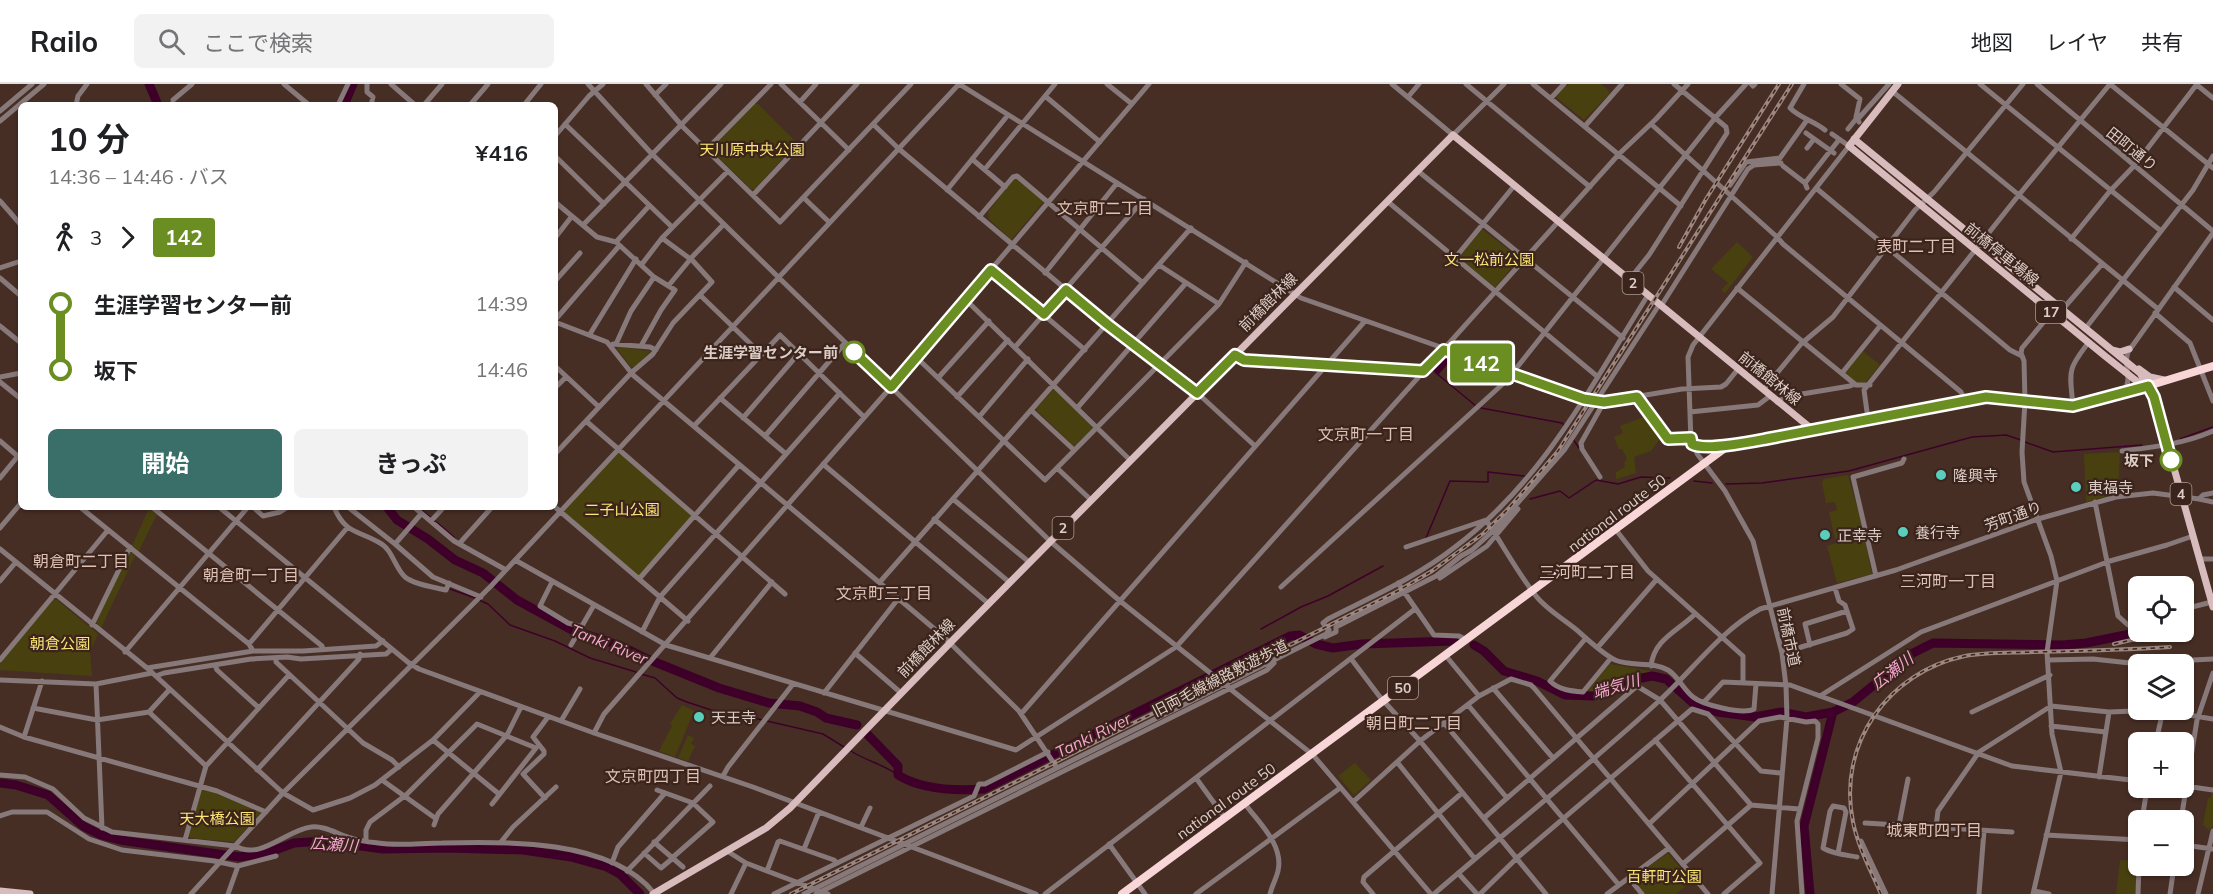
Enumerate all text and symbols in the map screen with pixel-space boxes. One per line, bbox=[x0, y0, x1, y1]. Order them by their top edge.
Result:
search box bbox=[134, 14, 554, 68]
text: Railo bbox=[30, 24, 98, 59]
icon: search bbox=[155, 25, 188, 58]
text: ここで検索 bbox=[203, 29, 313, 57]
text: 地図 bbox=[1971, 29, 2013, 55]
text: レイヤ bbox=[2046, 29, 2108, 55]
text: 共有 bbox=[2141, 29, 2183, 55]
text: 10 分 bbox=[48, 118, 130, 159]
street label: 田町通り bbox=[2103, 123, 2161, 175]
text: ¥416 bbox=[475, 139, 528, 167]
park label: 天川原中央公園 bbox=[699, 140, 805, 159]
text: 14:36 – 14:46 · バス bbox=[48, 164, 229, 189]
district label: 文京町二丁目 bbox=[1057, 198, 1153, 218]
street label: 前橋停車場線 bbox=[1961, 218, 2043, 290]
icon: walk bbox=[48, 221, 81, 254]
icon: forward bbox=[111, 221, 144, 254]
text: 142 bbox=[165, 224, 203, 250]
text: 3 bbox=[90, 225, 102, 250]
district label: 表町二丁目 bbox=[1876, 236, 1956, 256]
park label: 文一松前公園 bbox=[1444, 250, 1534, 269]
street label: 前橋館林線 bbox=[1235, 269, 1301, 335]
road number: 2 bbox=[1622, 272, 1644, 294]
text: 生涯学習センター前 bbox=[94, 291, 292, 319]
text: 14:39 bbox=[475, 291, 528, 316]
road number: 17 bbox=[2036, 301, 2066, 323]
marker: 生涯学習センター前 bbox=[843, 341, 865, 363]
place label: 生涯学習センター前 bbox=[703, 343, 838, 362]
line badge: 142 bbox=[1446, 344, 1516, 382]
street label: 前橋館林線 bbox=[1735, 347, 1805, 409]
text: 142 bbox=[1462, 350, 1500, 376]
text: 坂下 bbox=[94, 357, 138, 385]
text: 14:46 bbox=[475, 357, 528, 382]
district label: 文京町一丁目 bbox=[1318, 424, 1414, 444]
button: 開始 bbox=[48, 429, 282, 498]
button: きっぷ bbox=[294, 429, 528, 498]
marker: 坂下 bbox=[2160, 449, 2182, 471]
place label: 坂下 bbox=[2124, 451, 2154, 470]
place label: 隆興寺 bbox=[1953, 466, 1998, 485]
marker: 隆興寺 bbox=[1934, 468, 1948, 482]
street label: national route 50 bbox=[1564, 470, 1670, 556]
place label: 東福寺 bbox=[2088, 478, 2133, 497]
marker: 東福寺 bbox=[2069, 480, 2083, 494]
road number: 4 bbox=[2170, 483, 2192, 505]
street label: 芳町通り bbox=[1982, 497, 2044, 535]
park label: 二子山公園 bbox=[584, 500, 660, 519]
road number: 2 bbox=[1052, 517, 1074, 539]
place label: 養行寺 bbox=[1915, 523, 1960, 542]
marker: 養行寺 bbox=[1896, 525, 1910, 539]
place label: 正幸寺 bbox=[1837, 526, 1882, 545]
marker: 正幸寺 bbox=[1818, 528, 1832, 542]
district label: 朝倉町二丁目 bbox=[33, 551, 129, 571]
district label: 三河町二丁目 bbox=[1539, 562, 1635, 582]
district label: 朝倉町一丁目 bbox=[203, 565, 299, 585]
district label: 三河町一丁目 bbox=[1900, 571, 1996, 591]
map controls bbox=[2128, 576, 2194, 876]
button: locate bbox=[2128, 576, 2194, 642]
district label: 文京町三丁目 bbox=[836, 583, 932, 603]
street label: 前橋市道 bbox=[1773, 606, 1805, 668]
street label: 前橋館林線 bbox=[893, 614, 959, 682]
water label: Tanki River bbox=[568, 619, 652, 669]
park label: 朝倉公園 bbox=[30, 634, 90, 653]
street label: 旧両毛線線路敷遊歩道 bbox=[1149, 635, 1291, 721]
water label: 広瀬川 bbox=[1867, 647, 1919, 694]
button: layers bbox=[2128, 654, 2194, 720]
water label: 端気川 bbox=[1590, 669, 1644, 703]
road number: 50 bbox=[1388, 677, 1418, 699]
place label: 天王寺 bbox=[711, 708, 756, 727]
water label: Tanki River bbox=[1052, 708, 1135, 762]
marker: 天王寺 bbox=[692, 710, 706, 724]
district label: 朝日町二丁目 bbox=[1366, 713, 1462, 733]
button: + bbox=[2128, 732, 2194, 798]
street label: national route 50 bbox=[1173, 759, 1279, 843]
district label: 文京町四丁目 bbox=[605, 766, 701, 786]
park label: 天大橋公園 bbox=[179, 809, 255, 828]
button: − bbox=[2128, 810, 2194, 876]
district label: 城東町四丁目 bbox=[1886, 820, 1982, 840]
water label: 広瀬川 bbox=[309, 832, 361, 856]
park label: 百軒町公園 bbox=[1626, 867, 1702, 886]

